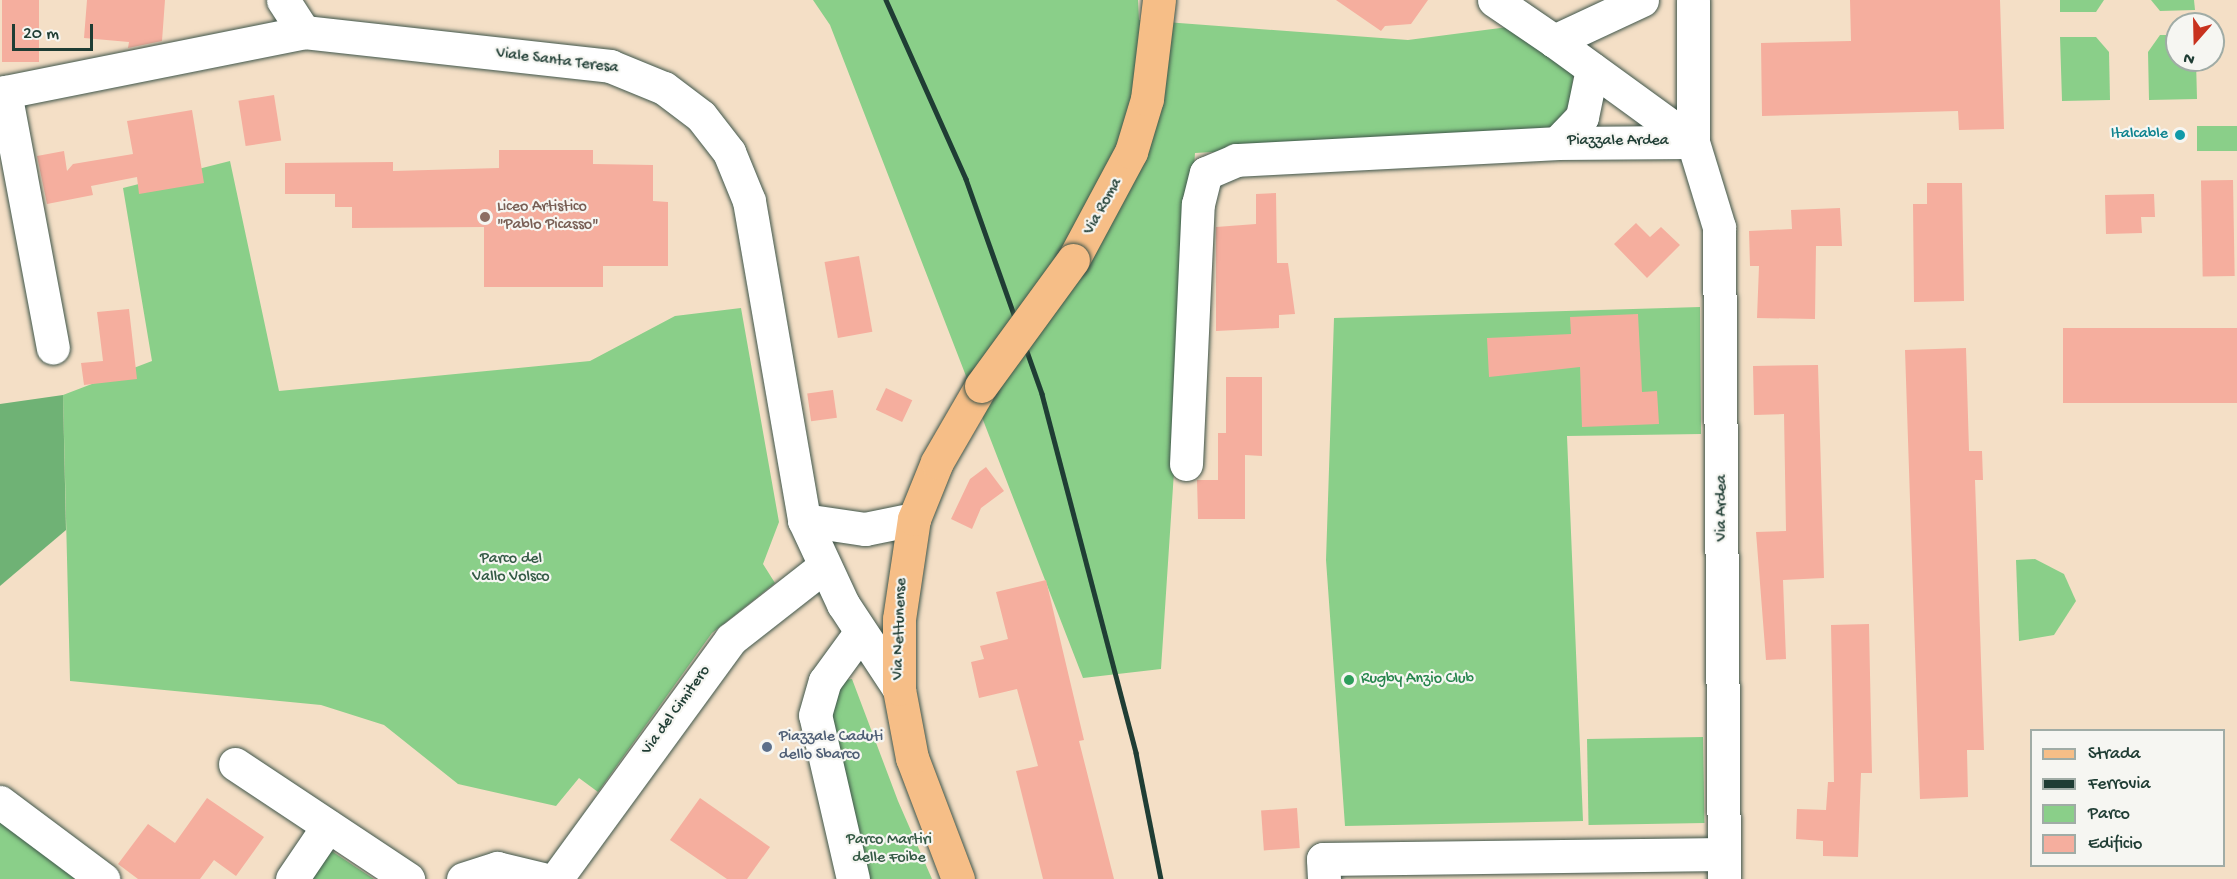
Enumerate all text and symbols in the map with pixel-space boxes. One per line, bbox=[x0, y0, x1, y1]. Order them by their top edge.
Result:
scale bar bbox=[15, 12, 96, 50]
north arrow bbox=[2165, 12, 2225, 72]
text: 20 m bbox=[23, 24, 59, 45]
street label: Viale Santa Teresa bbox=[495, 45, 619, 79]
text: N bbox=[2181, 47, 2198, 68]
place label: Italcable bbox=[2111, 125, 2168, 145]
marker: Italcable bbox=[2173, 128, 2187, 142]
street label: Piazzale Ardea bbox=[1567, 132, 1669, 152]
street label: Via Roma bbox=[1081, 175, 1127, 239]
place label: Liceo Artistico "Pablo Picasso" bbox=[497, 198, 599, 236]
marker: Liceo Artistico "Pablo Picasso" bbox=[478, 210, 492, 224]
street label: Via Ardea bbox=[1713, 475, 1733, 541]
park label: Parco del Vallo Volsco bbox=[472, 550, 550, 588]
street label: Via Nettunense bbox=[890, 578, 912, 680]
street label: Via del Cimitero bbox=[638, 663, 716, 759]
place label: Rugby Anzio Club bbox=[1361, 670, 1474, 690]
marker: Rugby Anzio Club bbox=[1342, 673, 1356, 687]
place label: Piazzale Caduti dello Sbarco bbox=[779, 728, 883, 766]
legend bbox=[2030, 729, 2225, 867]
marker: Piazzale Caduti dello Sbarco bbox=[760, 740, 774, 754]
text: Strada bbox=[2088, 744, 2141, 765]
text: Ferrovia bbox=[2088, 774, 2150, 795]
text: Parco bbox=[2088, 804, 2130, 825]
park label: Parco Martiri delle Foibe bbox=[846, 831, 932, 869]
text: Edificio bbox=[2088, 834, 2142, 855]

